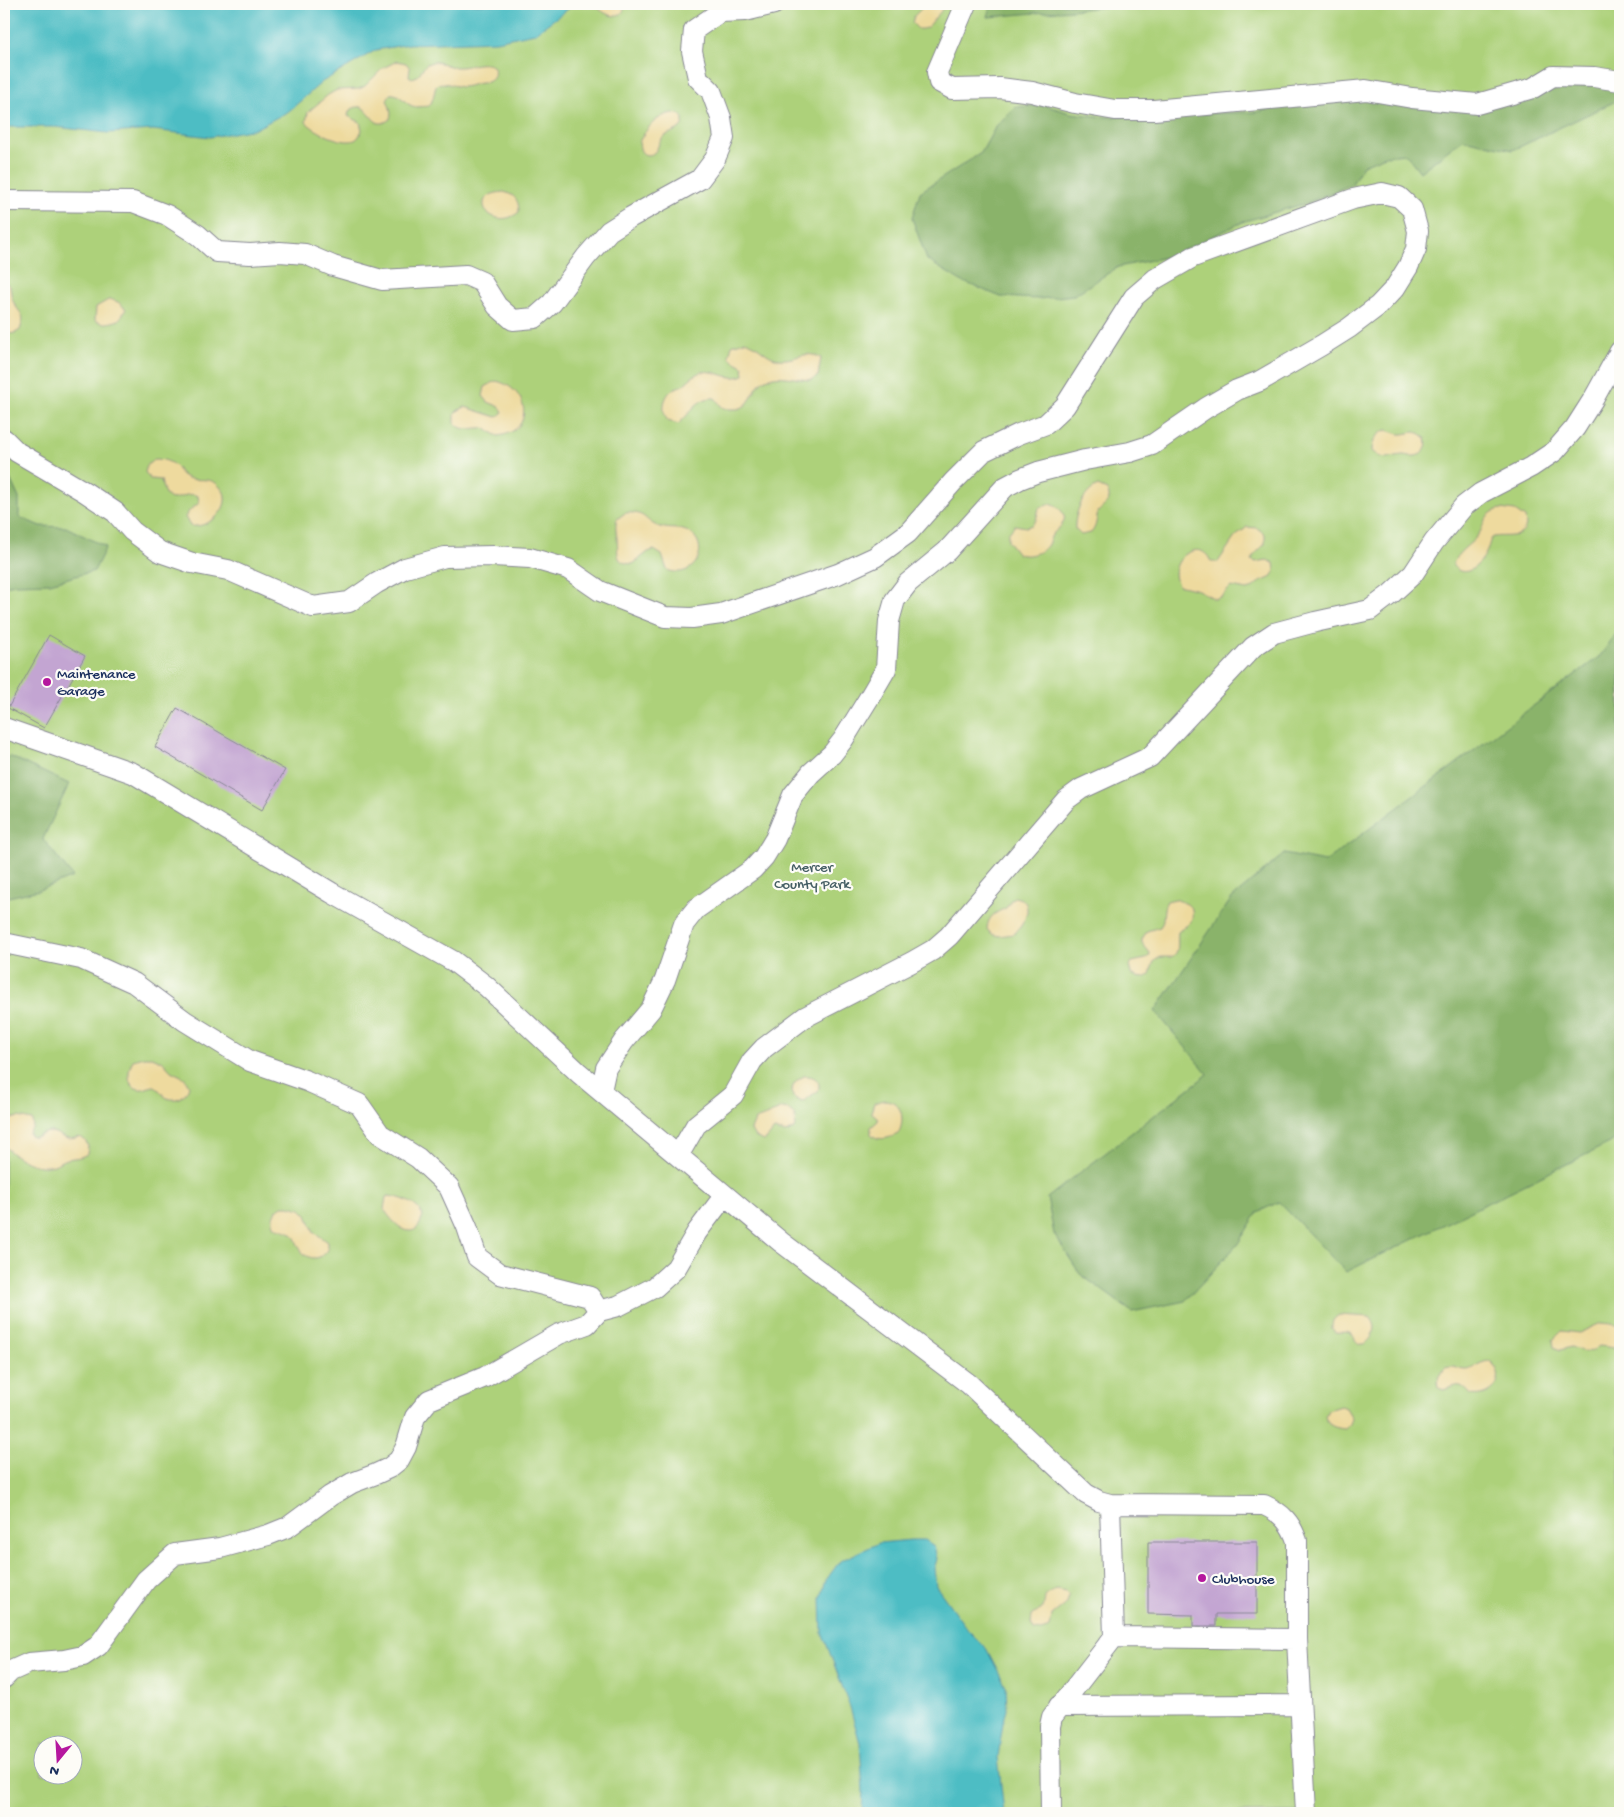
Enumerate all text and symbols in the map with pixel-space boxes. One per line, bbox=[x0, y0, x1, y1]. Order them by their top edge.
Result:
place label: Maintenance Garage bbox=[57, 666, 136, 701]
marker: Maintenance Garage bbox=[41, 676, 53, 688]
park label: Mercer County Park bbox=[774, 859, 851, 894]
place label: Clubhouse bbox=[1212, 1571, 1275, 1589]
marker: Clubhouse bbox=[1196, 1572, 1208, 1584]
north arrow bbox=[32, 1734, 82, 1784]
text: N bbox=[48, 1760, 62, 1779]

